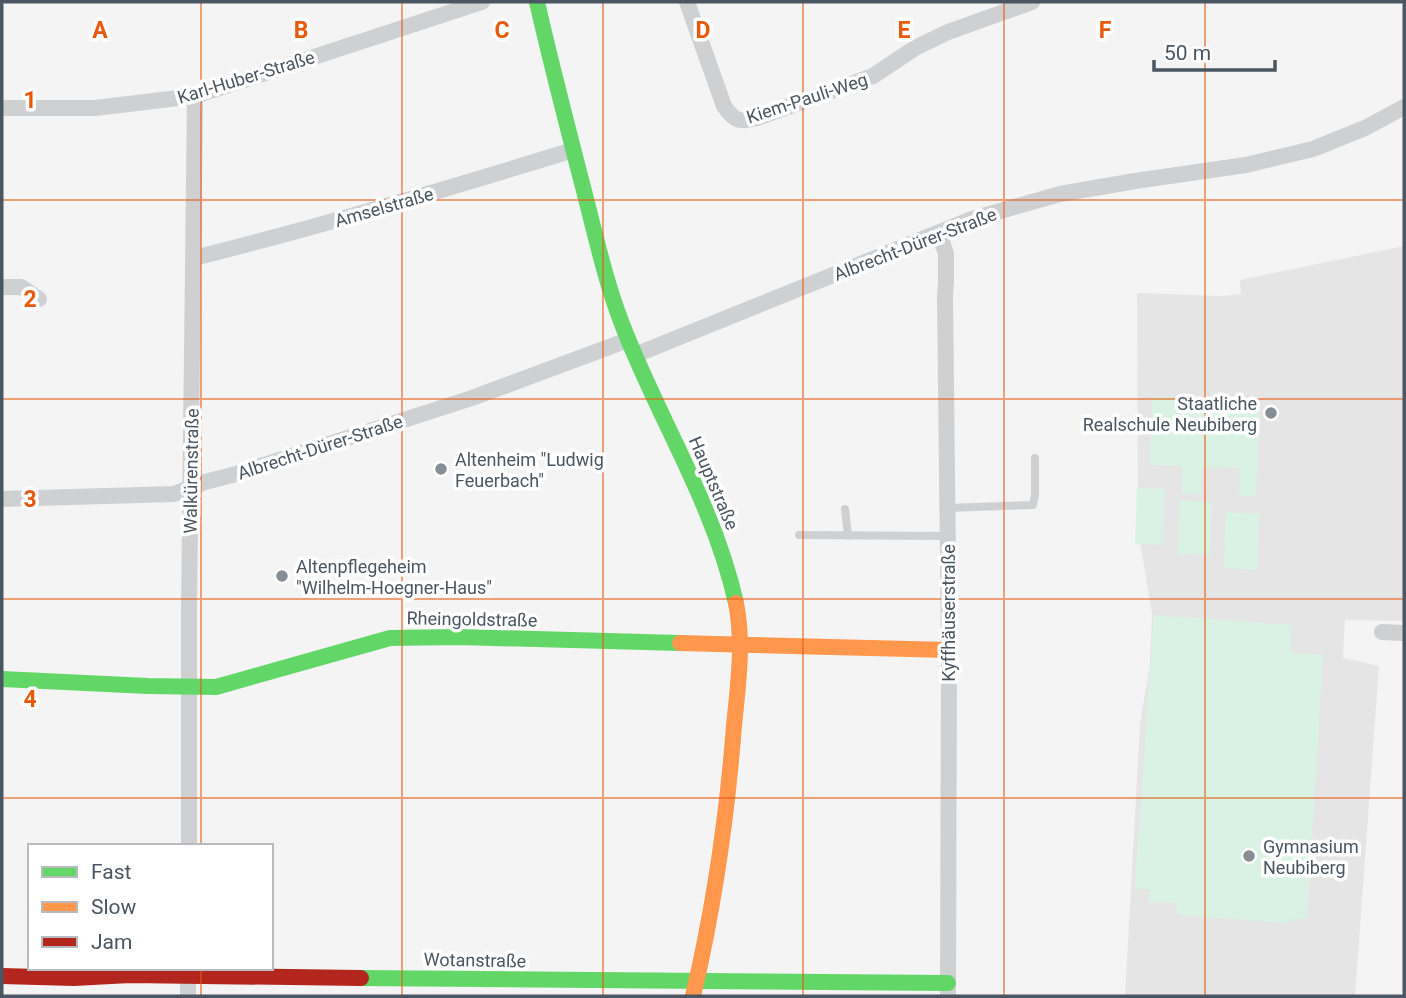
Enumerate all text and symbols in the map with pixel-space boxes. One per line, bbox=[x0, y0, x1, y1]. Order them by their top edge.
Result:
text: A bbox=[92, 17, 108, 44]
text: B bbox=[294, 17, 308, 44]
text: C bbox=[494, 17, 510, 44]
text: D bbox=[696, 17, 710, 44]
text: E bbox=[898, 17, 911, 44]
text: F bbox=[1099, 17, 1112, 44]
scale bar bbox=[1154, 28, 1275, 72]
text: 50 m bbox=[1164, 41, 1211, 65]
street label: Karl-Huber-Straße bbox=[175, 46, 317, 108]
street label: Kiem-Pauli-Weg bbox=[744, 69, 870, 127]
text: 1 bbox=[23, 87, 37, 114]
street label: Amselstraße bbox=[332, 183, 436, 231]
street label: Albrecht-Dürer-Straße bbox=[831, 203, 999, 285]
text: 2 bbox=[23, 286, 37, 313]
place label: Staatliche Realschule Neubiberg bbox=[1083, 393, 1257, 435]
marker: Staatliche Realschule Neubiberg bbox=[1263, 405, 1279, 421]
street label: Walkürenstraße bbox=[179, 408, 203, 534]
street label: Albrecht-Dürer-Straße bbox=[235, 410, 405, 484]
street label: Hauptstraße bbox=[685, 433, 743, 533]
place label: Altenheim "Ludwig Feuerbach" bbox=[455, 449, 604, 491]
marker: Altenheim "Ludwig Feuerbach" bbox=[433, 461, 449, 477]
text: 3 bbox=[23, 486, 37, 513]
street label: Kyffhäuserstraße bbox=[938, 544, 959, 682]
place label: Altenpflegeheim "Wilhelm-Hoegner-Haus" bbox=[296, 556, 492, 598]
marker: Altenpflegeheim "Wilhelm-Hoegner-Haus" bbox=[274, 568, 290, 584]
street label: Rheingoldstraße bbox=[406, 607, 538, 631]
text: 4 bbox=[23, 686, 37, 713]
place label: Gymnasium Neubiberg bbox=[1263, 836, 1359, 878]
legend bbox=[28, 844, 273, 970]
marker: Gymnasium Neubiberg bbox=[1241, 848, 1257, 864]
text: Fast bbox=[91, 860, 132, 884]
text: Slow bbox=[91, 895, 137, 919]
text: Jam bbox=[91, 930, 132, 954]
street label: Wotanstraße bbox=[424, 949, 526, 971]

